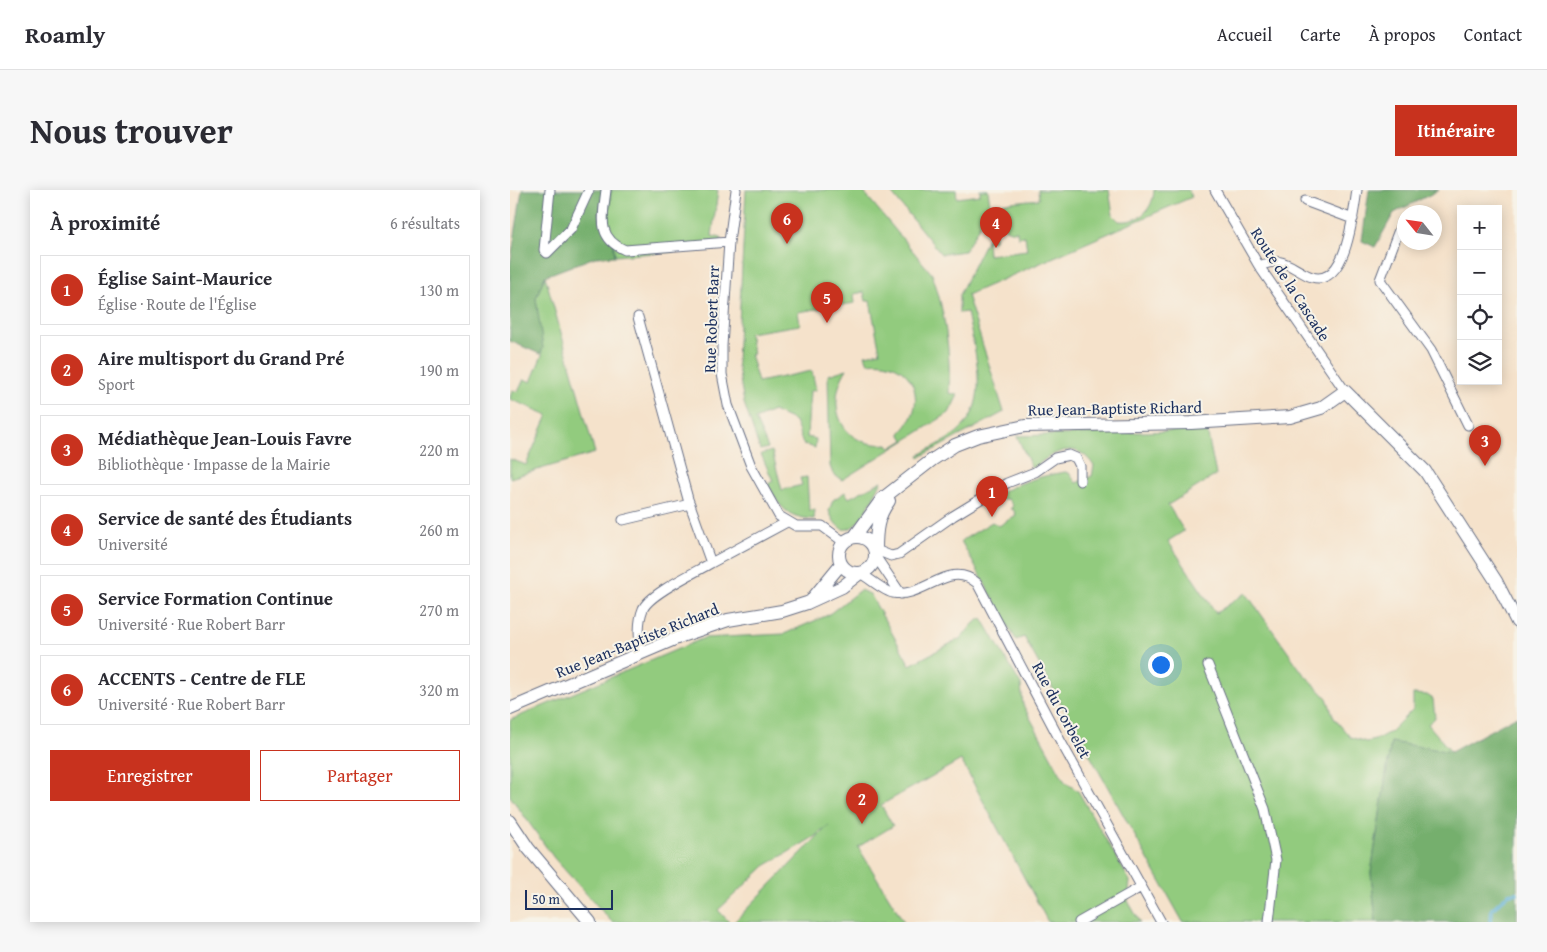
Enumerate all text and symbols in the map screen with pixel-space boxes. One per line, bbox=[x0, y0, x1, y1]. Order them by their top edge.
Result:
text: Roamly bbox=[25, 17, 105, 52]
text: Accueil bbox=[1217, 21, 1272, 48]
text: Carte bbox=[1300, 21, 1341, 48]
text: À propos bbox=[1369, 21, 1436, 48]
text: Contact bbox=[1464, 21, 1522, 48]
text: Nous trouver bbox=[30, 105, 233, 156]
button: Itinéraire bbox=[1395, 105, 1517, 156]
pin: 6 bbox=[771, 203, 803, 244]
north arrow bbox=[1397, 205, 1442, 250]
map controls bbox=[1457, 205, 1502, 385]
button: + bbox=[1457, 205, 1502, 250]
text: À proximité bbox=[50, 207, 160, 238]
pin: 4 bbox=[980, 207, 1012, 248]
text: 6 résultats bbox=[390, 211, 460, 235]
street label: Route de la Cascade bbox=[1245, 222, 1337, 346]
button: − bbox=[1457, 250, 1502, 295]
text: Église Saint-Maurice bbox=[98, 264, 272, 292]
street label: Rue Robert Barr bbox=[697, 264, 725, 373]
text: 1 bbox=[63, 278, 71, 302]
text: 130 m bbox=[419, 278, 459, 302]
pin: 5 bbox=[811, 282, 843, 323]
text: Église · Route de l'Église bbox=[98, 292, 256, 316]
button: locate bbox=[1457, 295, 1502, 340]
button: layers bbox=[1457, 340, 1502, 385]
text: Aire multisport du Grand Pré bbox=[98, 344, 345, 372]
text: 2 bbox=[63, 358, 71, 382]
text: 190 m bbox=[419, 358, 459, 382]
text: Sport bbox=[98, 372, 135, 396]
street label: Rue Jean-Baptiste Richard bbox=[1028, 394, 1203, 422]
text: Médiathèque Jean-Louis Favre bbox=[98, 424, 352, 452]
pin: 3 bbox=[1469, 425, 1501, 466]
text: 3 bbox=[63, 438, 71, 462]
text: 220 m bbox=[419, 438, 459, 462]
text: Bibliothèque · Impasse de la Mairie bbox=[98, 452, 330, 476]
pin: 1 bbox=[976, 476, 1008, 517]
text: Service de santé des Étudiants bbox=[98, 504, 352, 532]
text: 4 bbox=[63, 518, 71, 542]
text: 260 m bbox=[419, 518, 459, 542]
text: Université bbox=[98, 532, 168, 556]
text: Service Formation Continue bbox=[98, 584, 333, 612]
street label: Rue Jean-Baptiste Richard bbox=[552, 596, 723, 684]
text: 5 bbox=[63, 598, 71, 622]
text: 270 m bbox=[419, 598, 459, 622]
text: Université · Rue Robert Barr bbox=[98, 612, 285, 636]
your location bbox=[1148, 652, 1174, 678]
street label: Rue du Corbelet bbox=[1026, 657, 1098, 763]
text: ACCENTS - Centre de FLE bbox=[98, 664, 305, 692]
text: 6 bbox=[63, 678, 71, 702]
text: 320 m bbox=[419, 678, 459, 702]
text: Université · Rue Robert Barr bbox=[98, 692, 285, 716]
button: Enregistrer bbox=[50, 750, 250, 801]
button: Partager bbox=[260, 750, 460, 801]
pin: 2 bbox=[846, 783, 878, 824]
scale bar bbox=[525, 887, 612, 910]
text: 50 m bbox=[532, 889, 560, 909]

